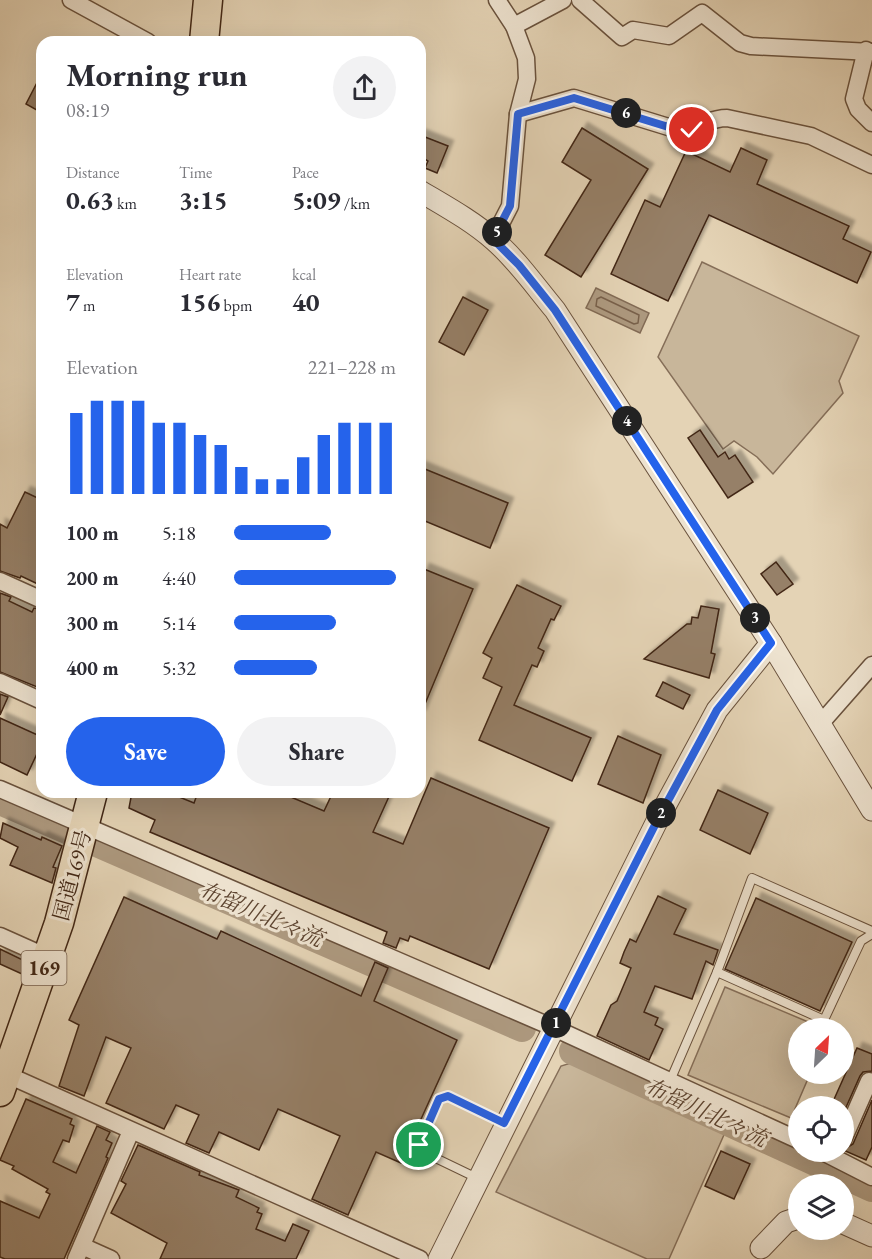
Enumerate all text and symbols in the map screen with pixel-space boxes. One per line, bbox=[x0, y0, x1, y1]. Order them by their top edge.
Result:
text: Morning run bbox=[66, 53, 248, 96]
button: share bbox=[333, 56, 396, 119]
text: 08:19 bbox=[66, 97, 109, 123]
pin: 6 bbox=[611, 98, 641, 128]
text: 6 bbox=[622, 102, 630, 123]
pin bbox=[666, 104, 717, 155]
icon: check bbox=[675, 113, 708, 146]
text: Distance bbox=[66, 162, 119, 183]
text: Time bbox=[179, 162, 212, 183]
text: Pace bbox=[292, 162, 319, 183]
text: 0.63 bbox=[66, 183, 114, 217]
text: 3:15 bbox=[179, 183, 228, 217]
text: 5:09 bbox=[292, 183, 341, 217]
text: km bbox=[114, 193, 137, 214]
text: /km bbox=[341, 193, 370, 214]
pin: 5 bbox=[482, 217, 512, 247]
text: 5 bbox=[493, 221, 501, 242]
text: Elevation bbox=[66, 264, 124, 285]
text: Heart rate bbox=[179, 264, 241, 285]
text: kcal bbox=[292, 264, 316, 285]
text: 7 bbox=[66, 285, 80, 319]
text: 156 bbox=[179, 285, 220, 319]
text: 40 bbox=[292, 285, 320, 319]
text: m bbox=[80, 295, 95, 316]
text: bpm bbox=[220, 295, 252, 316]
text: Elevation bbox=[66, 354, 138, 380]
text: 221–228 m bbox=[308, 354, 396, 380]
pin: 4 bbox=[612, 406, 642, 436]
text: 4 bbox=[623, 410, 631, 431]
text: 100 m bbox=[66, 520, 119, 546]
text: 5:18 bbox=[162, 520, 196, 546]
text: 200 m bbox=[66, 565, 119, 591]
text: 4:40 bbox=[162, 565, 196, 591]
pin: 3 bbox=[740, 603, 770, 633]
text: 3 bbox=[751, 607, 759, 628]
text: 300 m bbox=[66, 610, 119, 636]
text: 5:14 bbox=[162, 610, 196, 636]
text: 400 m bbox=[66, 655, 119, 681]
text: 5:32 bbox=[162, 655, 196, 681]
button: Save bbox=[66, 717, 225, 786]
button: Share bbox=[237, 717, 396, 786]
pin: 2 bbox=[646, 798, 676, 828]
text: 2 bbox=[657, 802, 665, 823]
street label: 国道169号 bbox=[47, 826, 97, 924]
water label: 布留川北々流 bbox=[195, 875, 330, 954]
road number: 169 bbox=[22, 951, 66, 985]
pin: 1 bbox=[541, 1008, 571, 1038]
text: 1 bbox=[552, 1012, 560, 1033]
north arrow bbox=[788, 1018, 854, 1084]
map controls bbox=[788, 1018, 854, 1240]
water label: 布留川北々流 bbox=[640, 1071, 775, 1154]
button: locate bbox=[788, 1096, 854, 1162]
pin bbox=[393, 1119, 444, 1170]
icon: arrive bbox=[402, 1128, 435, 1161]
button: layers bbox=[788, 1174, 854, 1240]

